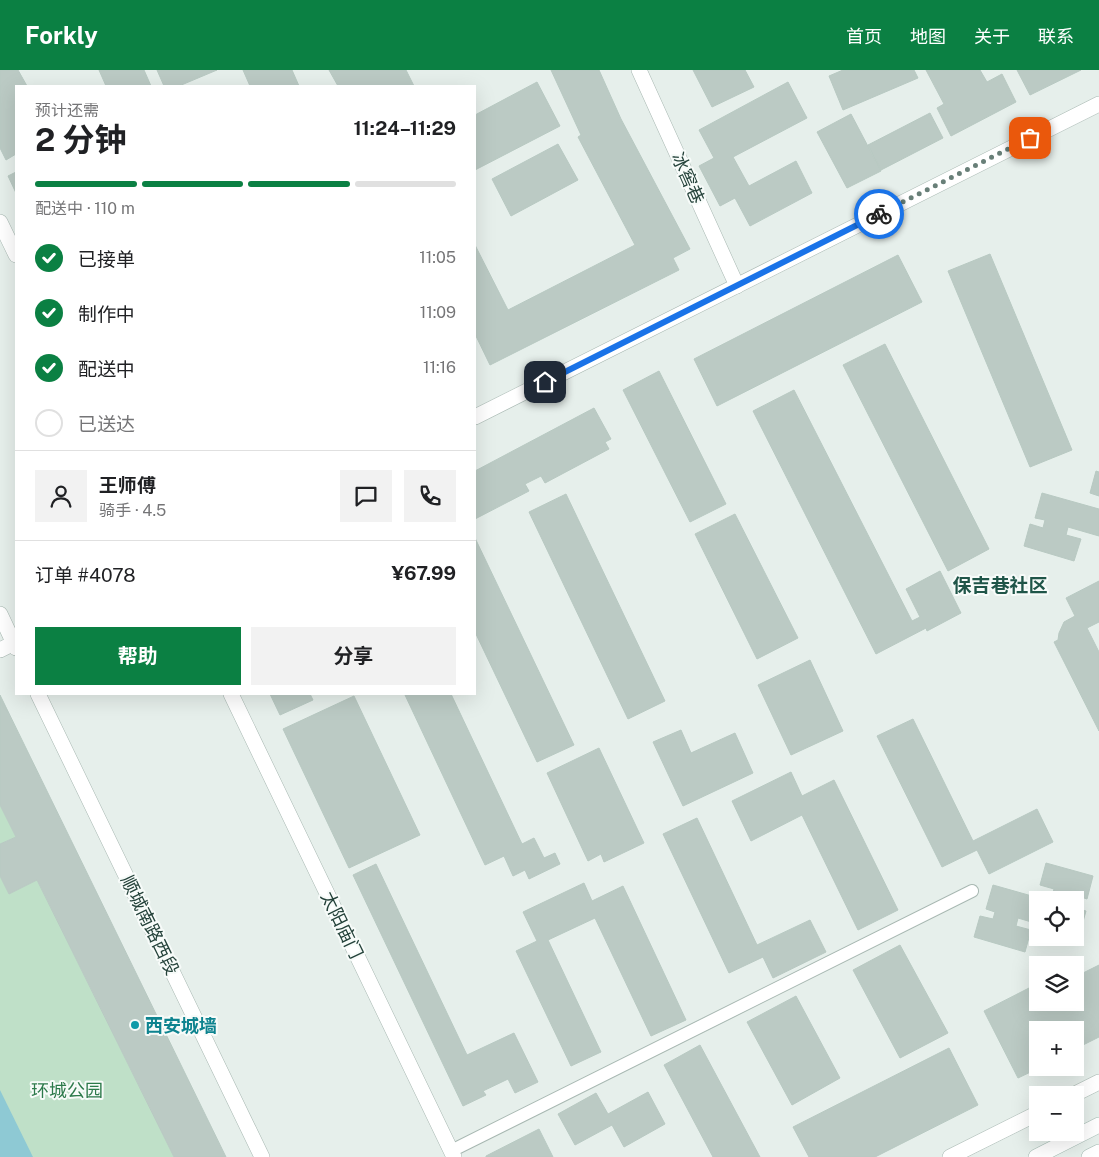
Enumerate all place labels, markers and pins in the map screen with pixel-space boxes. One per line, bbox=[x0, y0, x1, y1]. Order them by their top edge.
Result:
pin bbox=[1009, 117, 1051, 159]
pin bbox=[524, 361, 566, 403]
place label: 西安城墙 bbox=[145, 1015, 217, 1036]
marker: 西安城墙 bbox=[129, 1019, 141, 1031]

